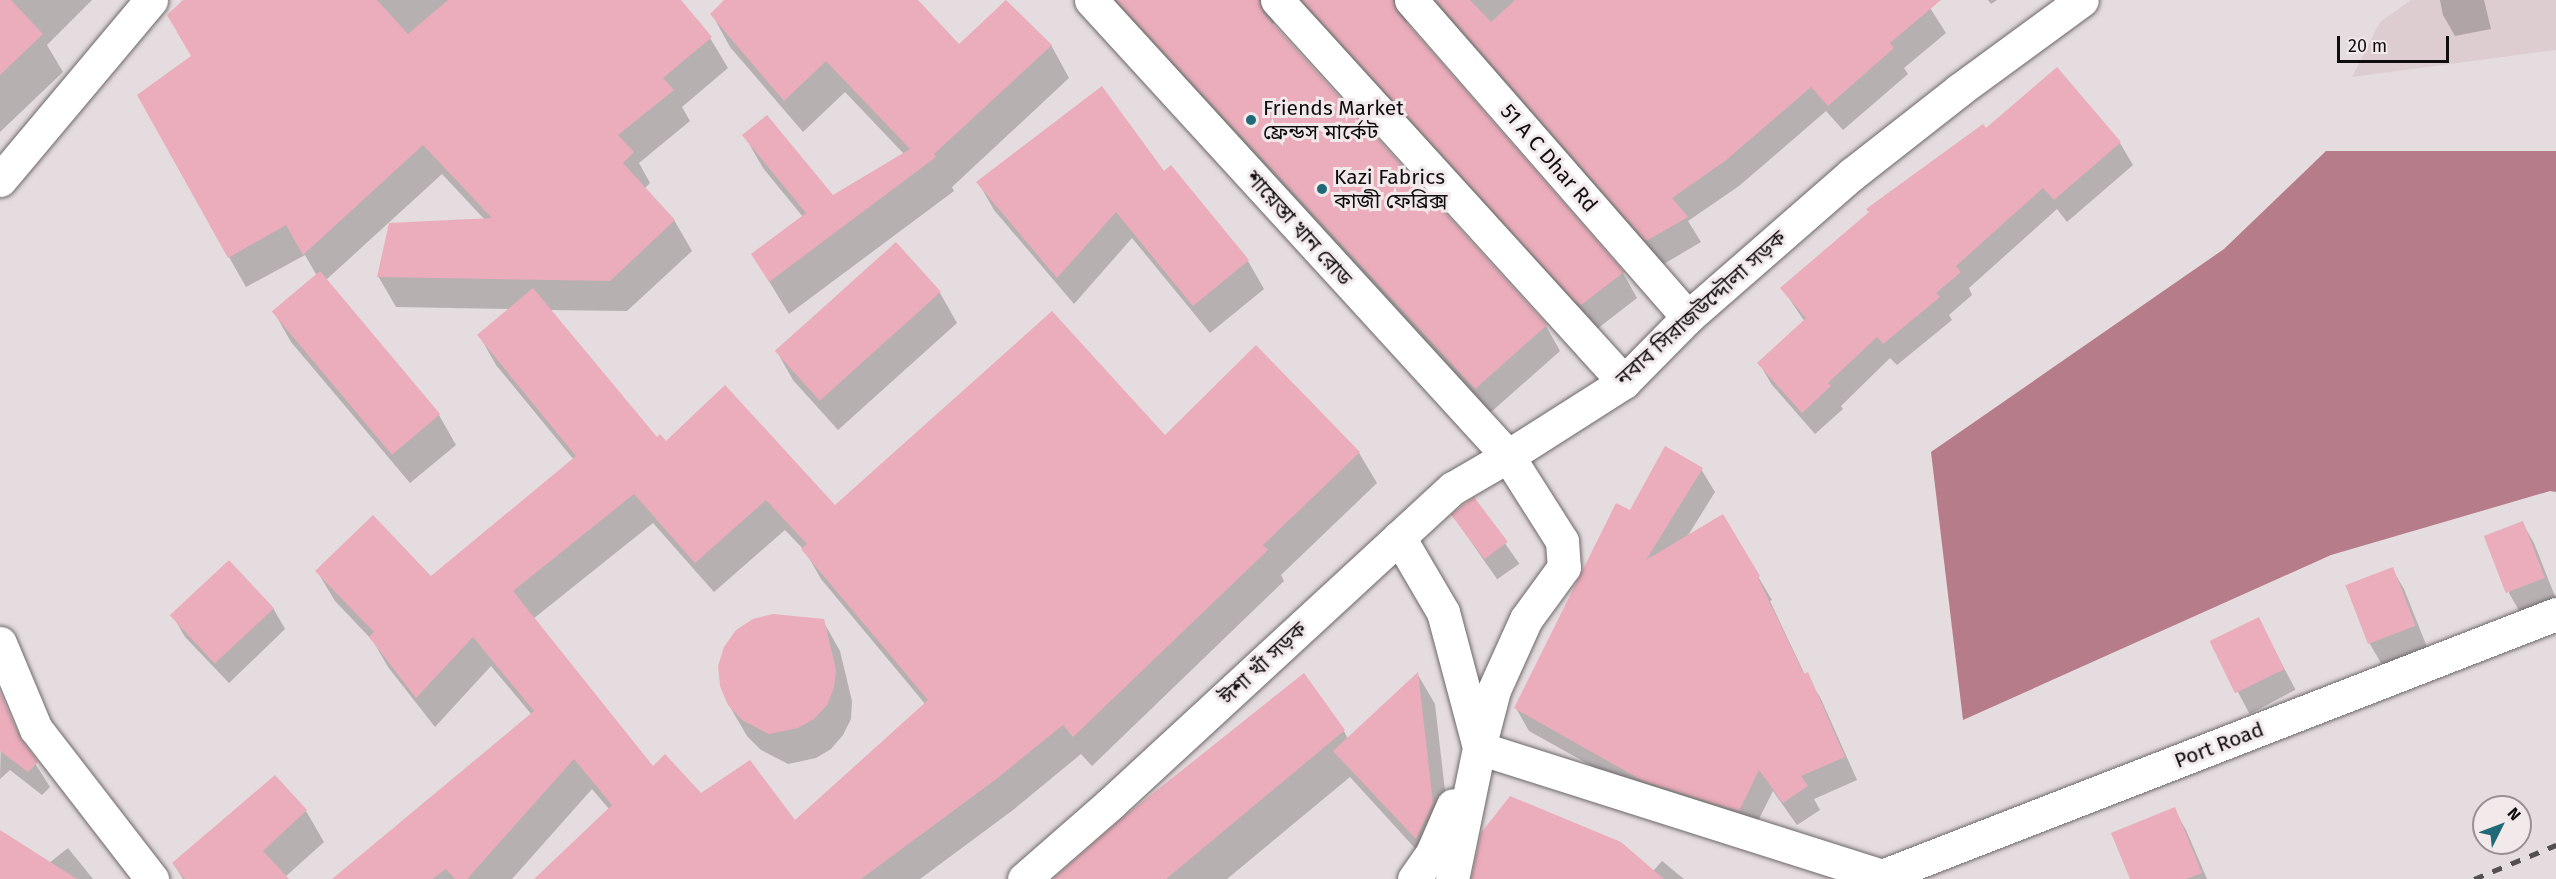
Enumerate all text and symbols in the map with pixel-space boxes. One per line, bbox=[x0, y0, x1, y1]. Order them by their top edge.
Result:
scale bar bbox=[2340, 24, 2452, 62]
text: 20 m bbox=[2348, 35, 2387, 57]
place label: Friends Market ফ্রেন্ডস মার্কেট bbox=[1263, 95, 1404, 145]
street label: 51 A C Dhar Rd bbox=[1495, 99, 1603, 217]
marker: Friends Market ফ্রেন্ডস মার্কেট bbox=[1244, 113, 1258, 127]
place label: Kazi Fabrics কাজী ফেব্রিক্স bbox=[1334, 164, 1447, 214]
street label: শায়েস্তা খান রোড bbox=[1241, 165, 1357, 291]
marker: Kazi Fabrics কাজী ফেব্রিক্স bbox=[1315, 182, 1329, 196]
street label: নবাব সিরাজউদ্দৌলা সড়ক bbox=[1611, 225, 1791, 391]
street label: ঈশা খাঁ সড়ক bbox=[1214, 616, 1312, 710]
street label: Port Road bbox=[2171, 716, 2267, 774]
north arrow bbox=[2472, 795, 2532, 855]
text: N bbox=[2504, 804, 2525, 824]

